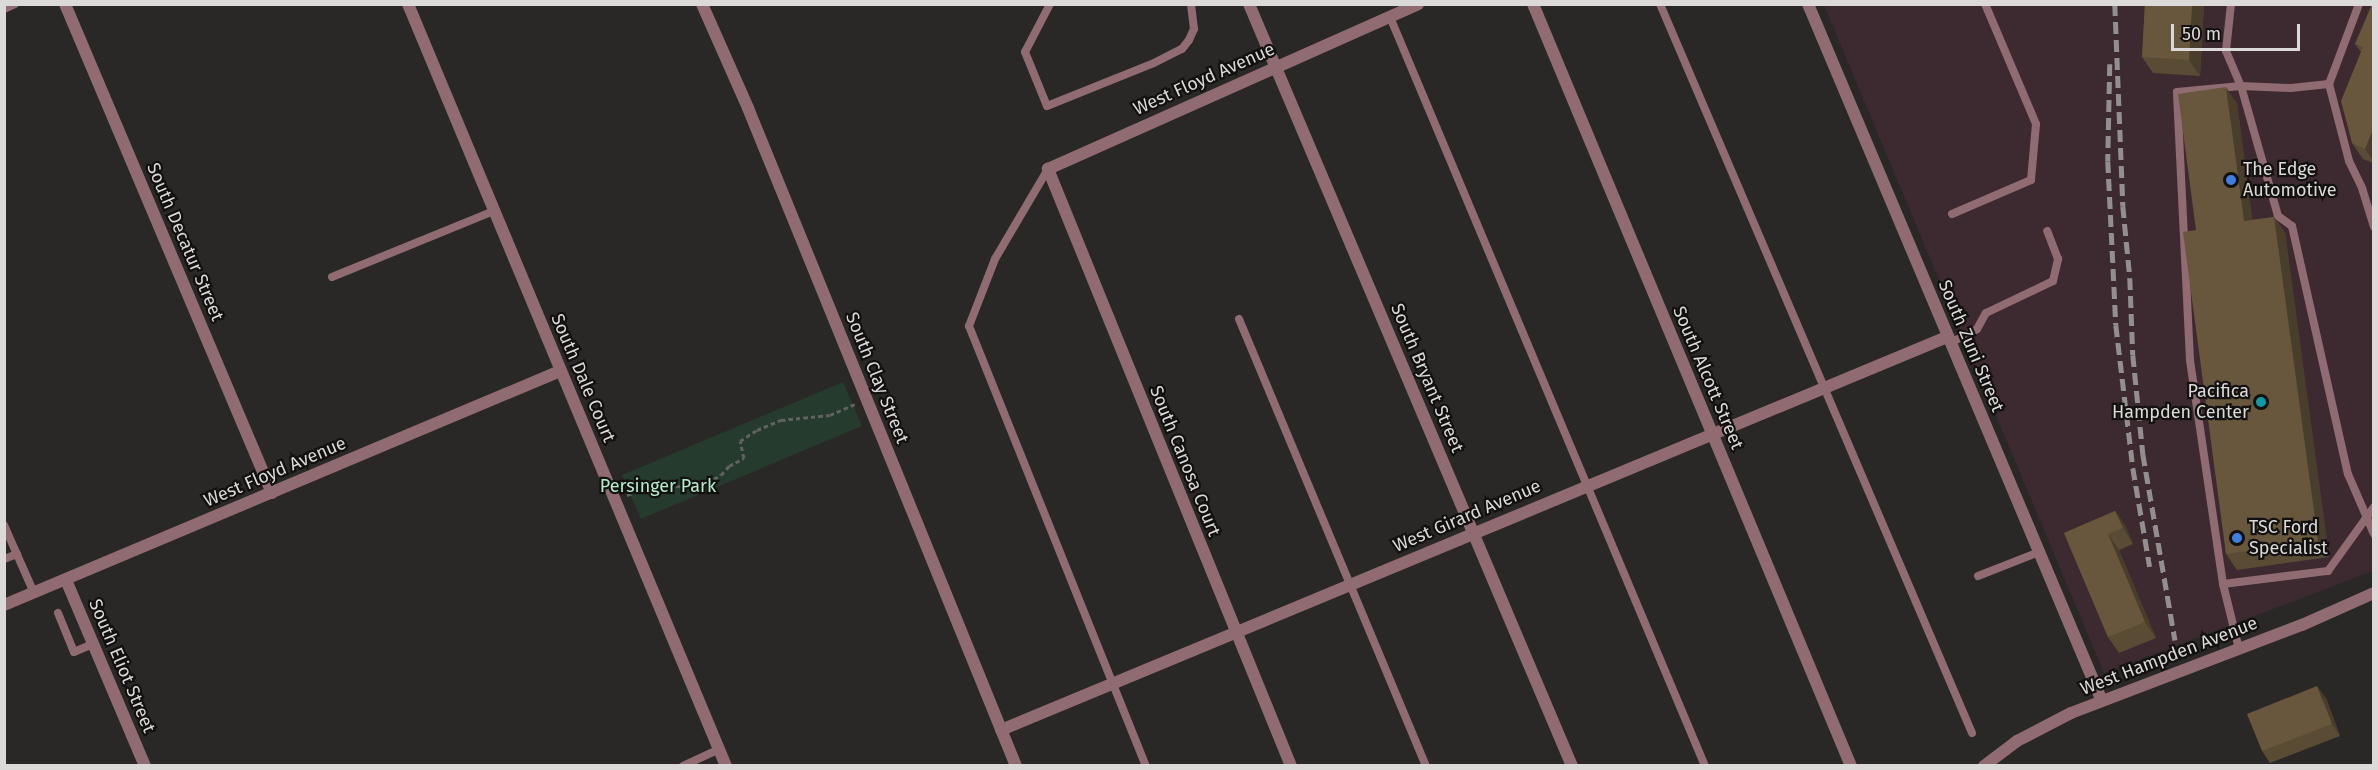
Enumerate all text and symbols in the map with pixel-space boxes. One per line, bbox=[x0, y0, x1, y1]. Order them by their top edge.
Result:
scale bar bbox=[2174, 12, 2303, 50]
text: 50 m bbox=[2182, 23, 2221, 45]
street label: West Floyd Avenue bbox=[1130, 38, 1278, 120]
place label: The Edge Automotive bbox=[2243, 159, 2337, 201]
street label: South Decatur Street bbox=[142, 160, 228, 324]
marker: The Edge Automotive bbox=[2224, 173, 2238, 187]
street label: South Zuni Street bbox=[1933, 277, 2009, 415]
street label: South Bryant Street bbox=[1386, 300, 1468, 456]
street label: South Alcott Street bbox=[1668, 303, 1748, 453]
street label: South Clay Street bbox=[841, 309, 913, 447]
street label: South Dale Court bbox=[546, 310, 620, 446]
place label: Pacifica Hampden Center bbox=[2112, 381, 2249, 424]
street label: South Canosa Court bbox=[1145, 383, 1225, 539]
marker: Pacifica Hampden Center bbox=[2254, 395, 2268, 409]
street label: West Floyd Avenue bbox=[201, 432, 349, 512]
park label: Persinger Park bbox=[600, 475, 716, 497]
street label: West Girard Avenue bbox=[1390, 475, 1544, 557]
place label: TSC Ford Specialist bbox=[2249, 517, 2328, 560]
marker: TSC Ford Specialist bbox=[2230, 531, 2244, 545]
street label: South Eliot Street bbox=[84, 596, 160, 736]
street label: West Hampden Avenue bbox=[2077, 612, 2261, 700]

